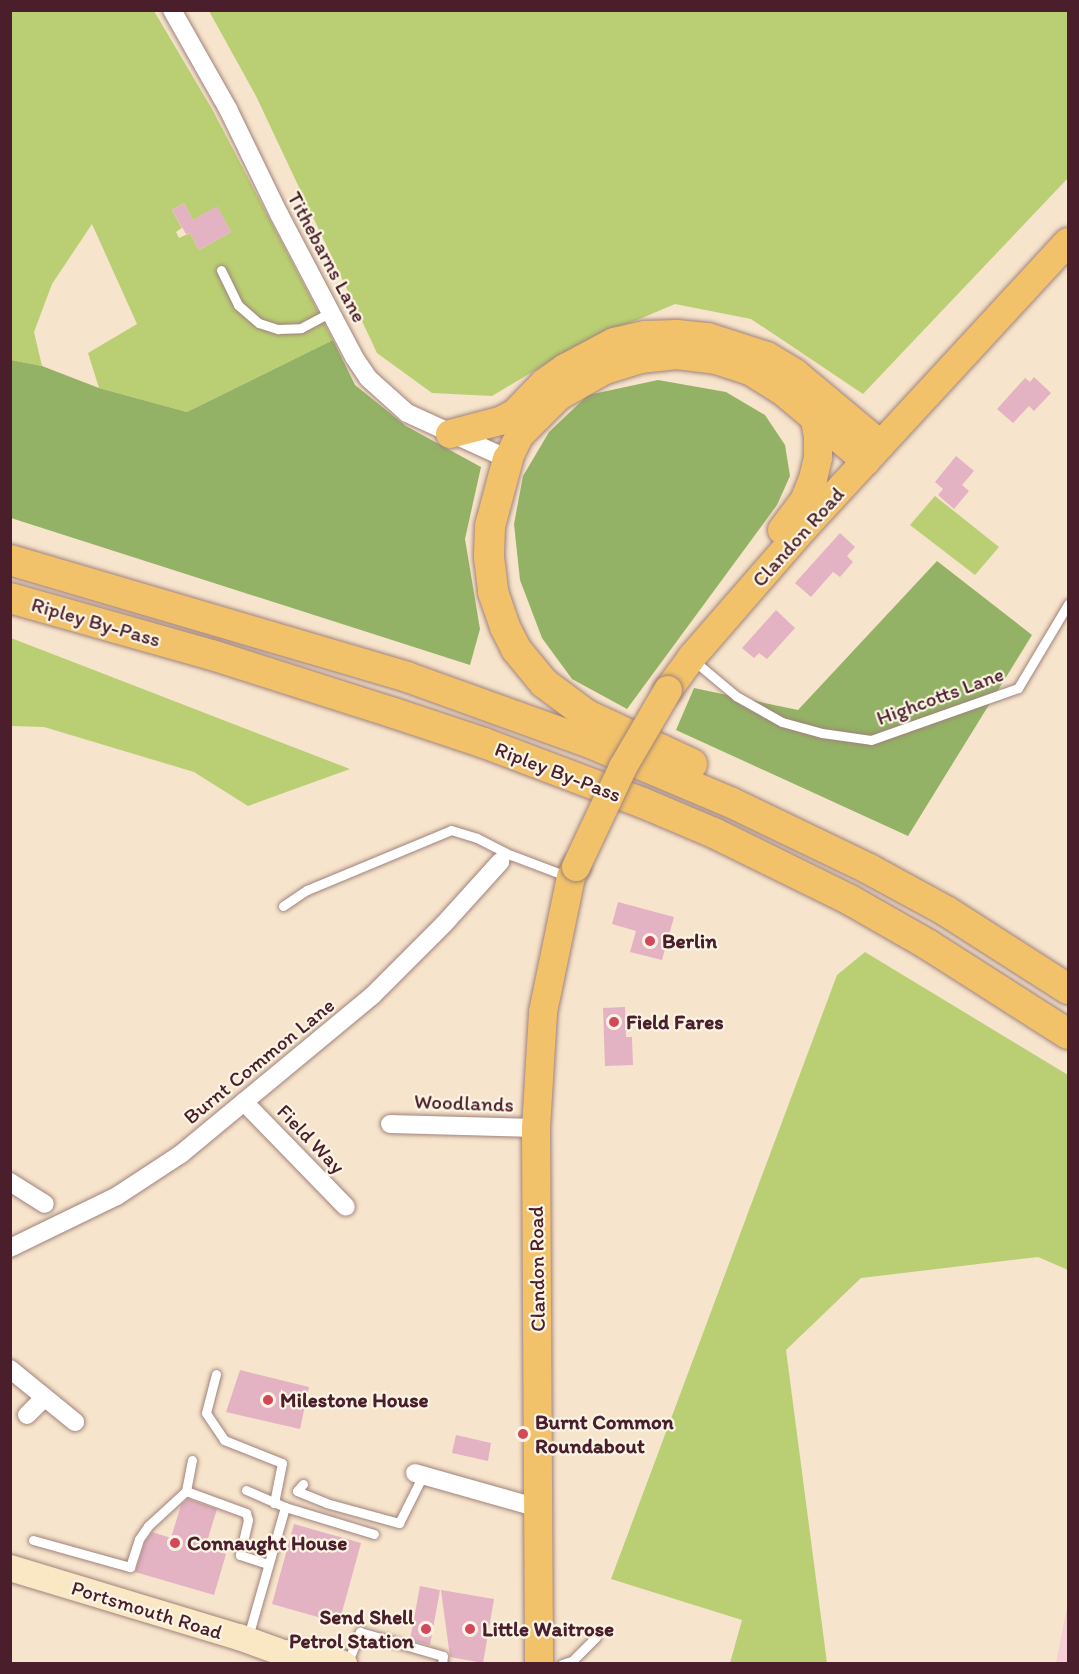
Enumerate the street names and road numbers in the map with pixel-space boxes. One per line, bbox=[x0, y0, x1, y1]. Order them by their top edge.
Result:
street label: Tithebarns Lane bbox=[282, 187, 372, 327]
street label: Clandon Road bbox=[747, 482, 849, 592]
street label: Ripley By-Pass bbox=[29, 592, 163, 652]
street label: Highcotts Lane bbox=[873, 661, 1007, 731]
street label: Ripley By-Pass bbox=[491, 736, 625, 808]
street label: Burnt Common Lane bbox=[178, 992, 340, 1130]
street label: Woodlands bbox=[414, 1089, 514, 1117]
street label: Field Way bbox=[272, 1099, 350, 1179]
street label: Clandon Road bbox=[523, 1206, 551, 1332]
street label: Portsmouth Road bbox=[68, 1575, 226, 1645]

